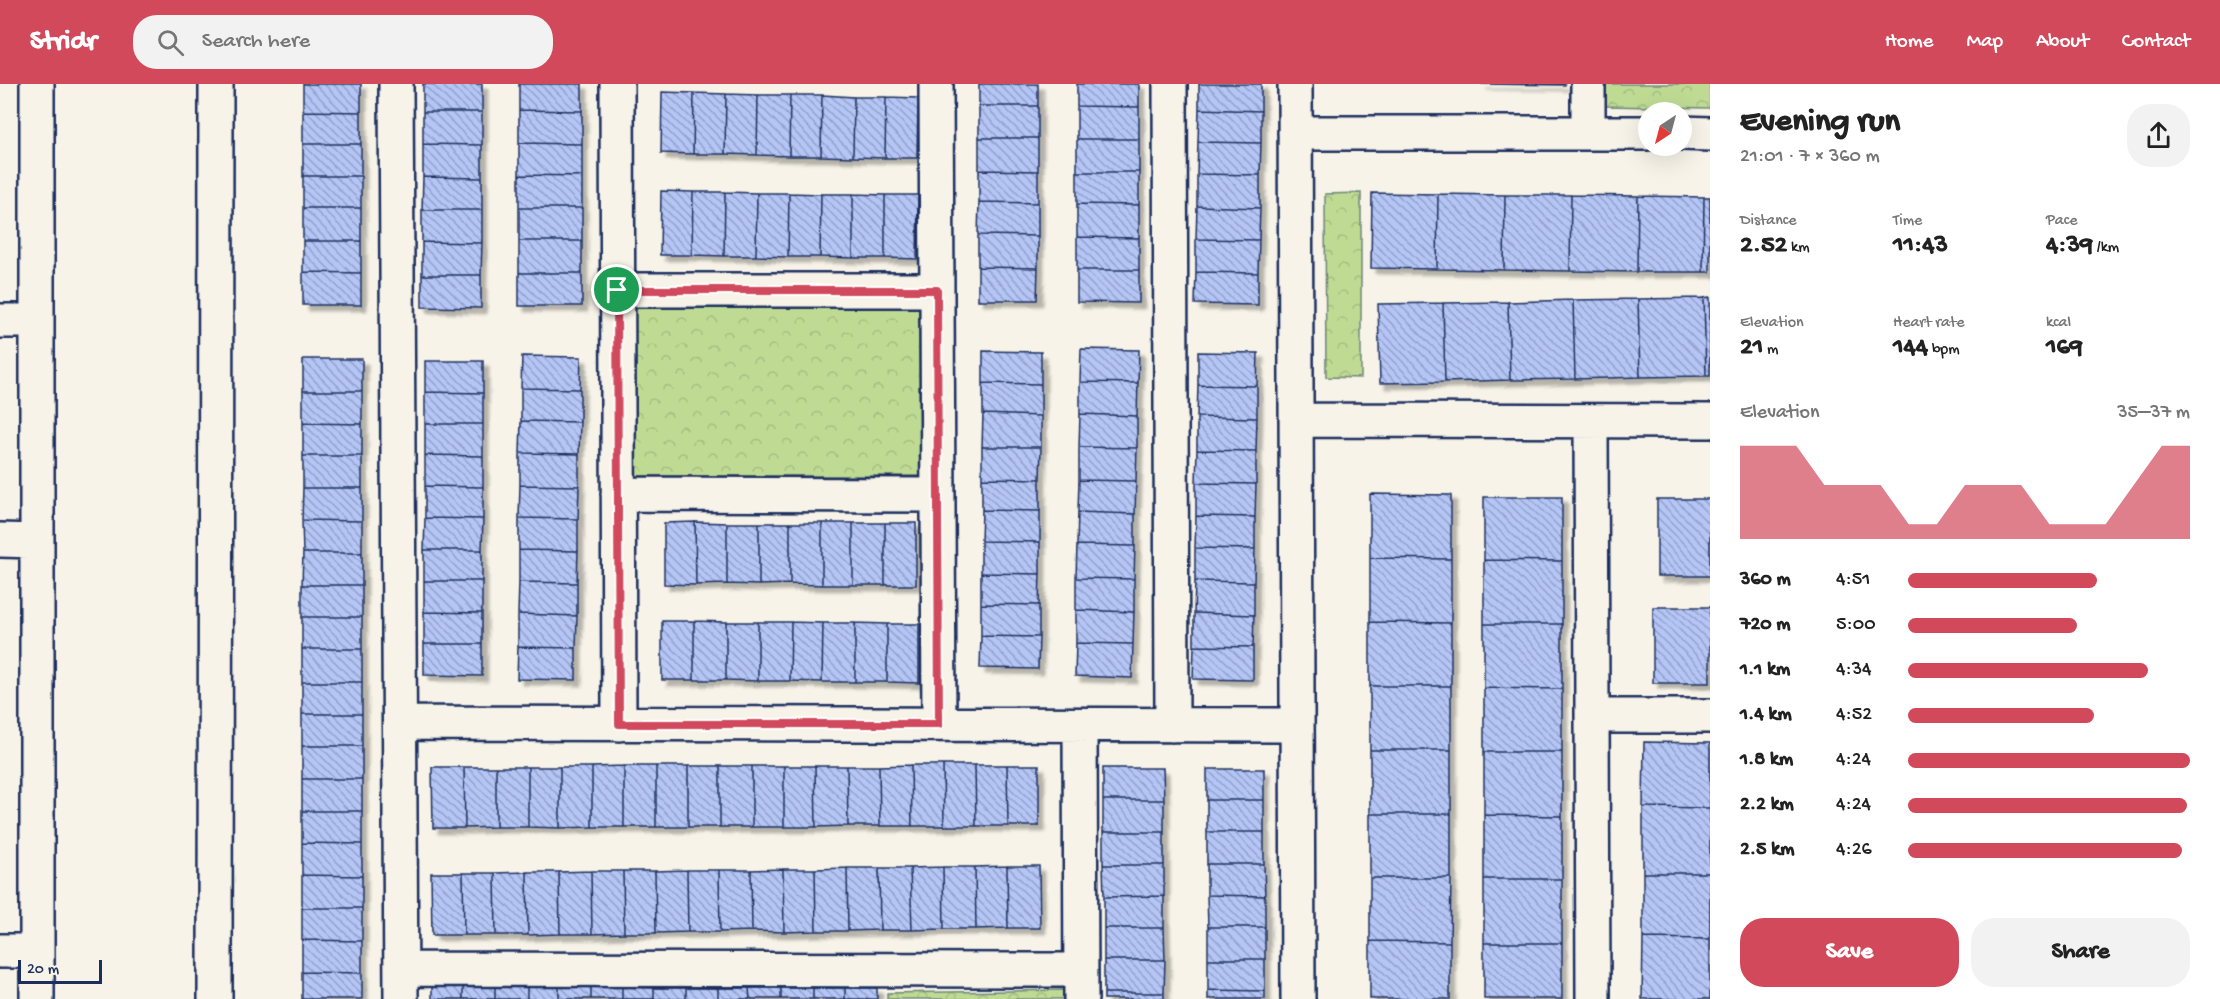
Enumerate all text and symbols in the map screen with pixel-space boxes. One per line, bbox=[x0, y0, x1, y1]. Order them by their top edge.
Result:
search box bbox=[133, 15, 553, 69]
text: Stridr bbox=[30, 26, 97, 59]
icon: search bbox=[154, 26, 187, 59]
text: Search here bbox=[202, 29, 310, 55]
text: Home bbox=[1885, 30, 1933, 55]
text: Map bbox=[1966, 30, 2003, 55]
text: About bbox=[2036, 30, 2089, 55]
text: Contact bbox=[2122, 30, 2190, 55]
north arrow bbox=[1638, 102, 1692, 156]
map controls bbox=[1638, 102, 1692, 156]
text: Evening run bbox=[1740, 104, 1900, 142]
button: share bbox=[2127, 104, 2190, 167]
text: 21:01 · 7 × 360 m bbox=[1740, 146, 1880, 169]
text: Distance bbox=[1740, 212, 1797, 231]
text: Time bbox=[1893, 212, 1922, 231]
text: Pace bbox=[2046, 212, 2077, 231]
text: 2.52 bbox=[1740, 231, 1787, 262]
text: 11:43 bbox=[1893, 231, 1948, 262]
text: 4:39 bbox=[2046, 231, 2093, 262]
text: km bbox=[1787, 239, 1810, 258]
text: /km bbox=[2093, 239, 2119, 258]
pin bbox=[591, 264, 642, 315]
icon: arrive bbox=[600, 273, 633, 306]
text: Elevation bbox=[1740, 314, 1804, 333]
text: Heart rate bbox=[1893, 314, 1965, 333]
text: kcal bbox=[2046, 314, 2071, 333]
text: 21 bbox=[1740, 333, 1763, 364]
text: 144 bbox=[1893, 333, 1928, 364]
text: 169 bbox=[2046, 333, 2083, 364]
text: m bbox=[1763, 341, 1778, 360]
text: bpm bbox=[1928, 341, 1960, 360]
text: Elevation bbox=[1740, 402, 1820, 425]
text: 35–37 m bbox=[2117, 402, 2190, 425]
text: 360 m bbox=[1740, 569, 1791, 592]
text: 4:51 bbox=[1836, 569, 1870, 592]
text: 720 m bbox=[1740, 614, 1791, 637]
text: 5:00 bbox=[1836, 614, 1876, 637]
text: 1.1 km bbox=[1740, 659, 1790, 682]
text: 4:34 bbox=[1836, 659, 1872, 682]
text: 1.4 km bbox=[1740, 704, 1792, 727]
text: 4:52 bbox=[1836, 704, 1872, 727]
text: 1.8 km bbox=[1740, 749, 1793, 772]
text: 4:24 bbox=[1836, 749, 1871, 772]
text: 2.2 km bbox=[1740, 794, 1794, 817]
text: 4:24 bbox=[1836, 794, 1871, 817]
text: 2.5 km bbox=[1740, 839, 1794, 862]
text: 4:26 bbox=[1836, 839, 1872, 862]
button: Save bbox=[1740, 918, 1959, 987]
button: Share bbox=[1971, 918, 2190, 987]
scale bar bbox=[18, 957, 102, 984]
text: 20 m bbox=[27, 961, 59, 980]

